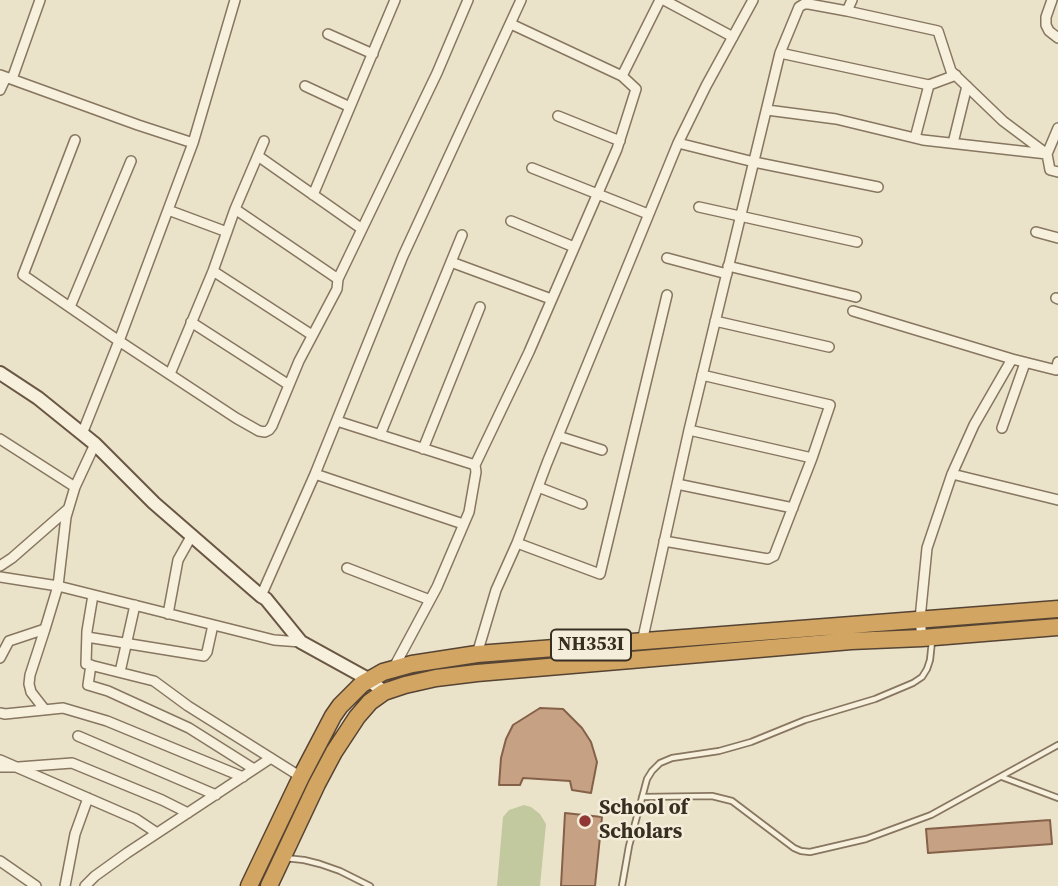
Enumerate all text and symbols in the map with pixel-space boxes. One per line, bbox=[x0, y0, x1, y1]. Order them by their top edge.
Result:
road number: NH353I bbox=[551, 630, 631, 660]
place label: School of Scholars bbox=[599, 796, 688, 846]
marker: School of Scholars bbox=[577, 813, 593, 829]

